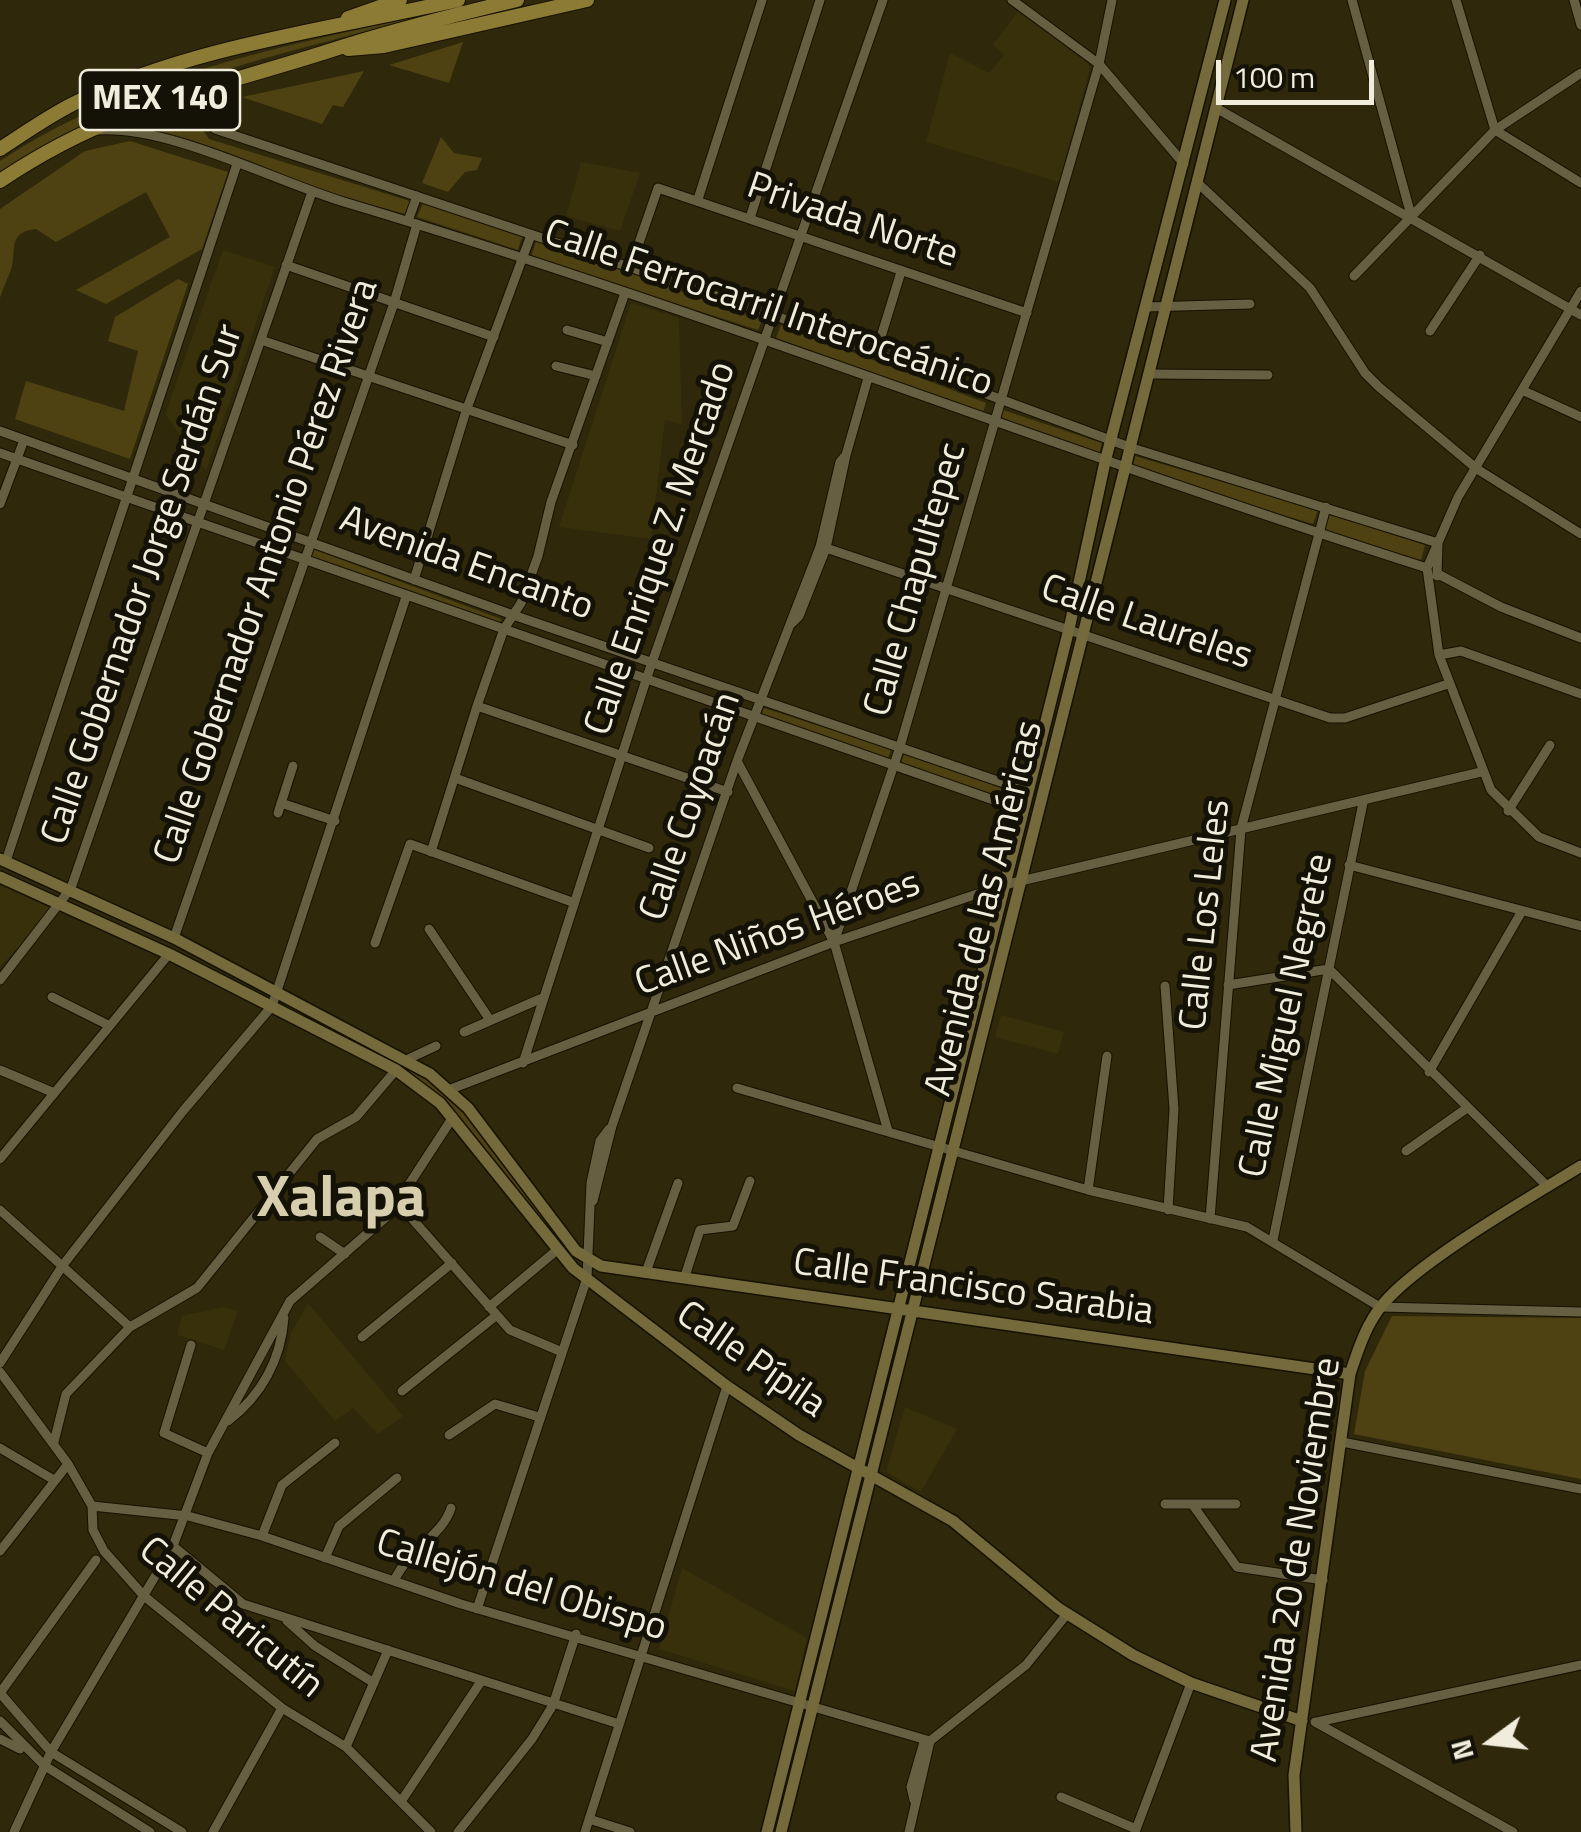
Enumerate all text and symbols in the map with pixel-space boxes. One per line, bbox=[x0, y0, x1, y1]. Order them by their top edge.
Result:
scale bar bbox=[1221, 40, 1378, 102]
text: 100 m bbox=[1233, 54, 1315, 100]
road number: MEX 140 bbox=[80, 70, 240, 130]
street label: Privada Norte bbox=[741, 165, 963, 279]
street label: Calle Ferrocarril Interoceánico bbox=[538, 212, 998, 408]
street label: Calle Gobernador Antonio Pérez Rivera bbox=[146, 274, 390, 870]
street label: Calle Gobernador Jorge Serdán Sur bbox=[33, 319, 255, 851]
street label: Calle Enrique Z. Mercado bbox=[577, 356, 747, 742]
street label: Calle Chapultepec bbox=[856, 438, 978, 722]
street label: Avenida Encanto bbox=[333, 498, 599, 632]
street label: Calle Laureles bbox=[1035, 567, 1257, 681]
street label: Calle Coyoacán bbox=[632, 687, 752, 927]
street label: Avenida de las Américas bbox=[917, 717, 1055, 1101]
street label: Calle Los Leles bbox=[1172, 797, 1242, 1033]
street label: Calle Miguel Negrete bbox=[1231, 850, 1345, 1182]
street label: Calle Niños Héroes bbox=[629, 862, 927, 1008]
district label: Xalapa bbox=[257, 1167, 425, 1237]
street label: Calle Francisco Sarabia bbox=[790, 1241, 1156, 1337]
street label: Calle Pípila bbox=[667, 1293, 833, 1429]
street label: Avenida 20 de Noviembre bbox=[1244, 1355, 1352, 1765]
street label: Callejón del Obispo bbox=[370, 1521, 672, 1653]
street label: Calle Paricutín bbox=[129, 1529, 331, 1709]
north arrow bbox=[1441, 1692, 1541, 1792]
text: N bbox=[1438, 1735, 1485, 1765]

